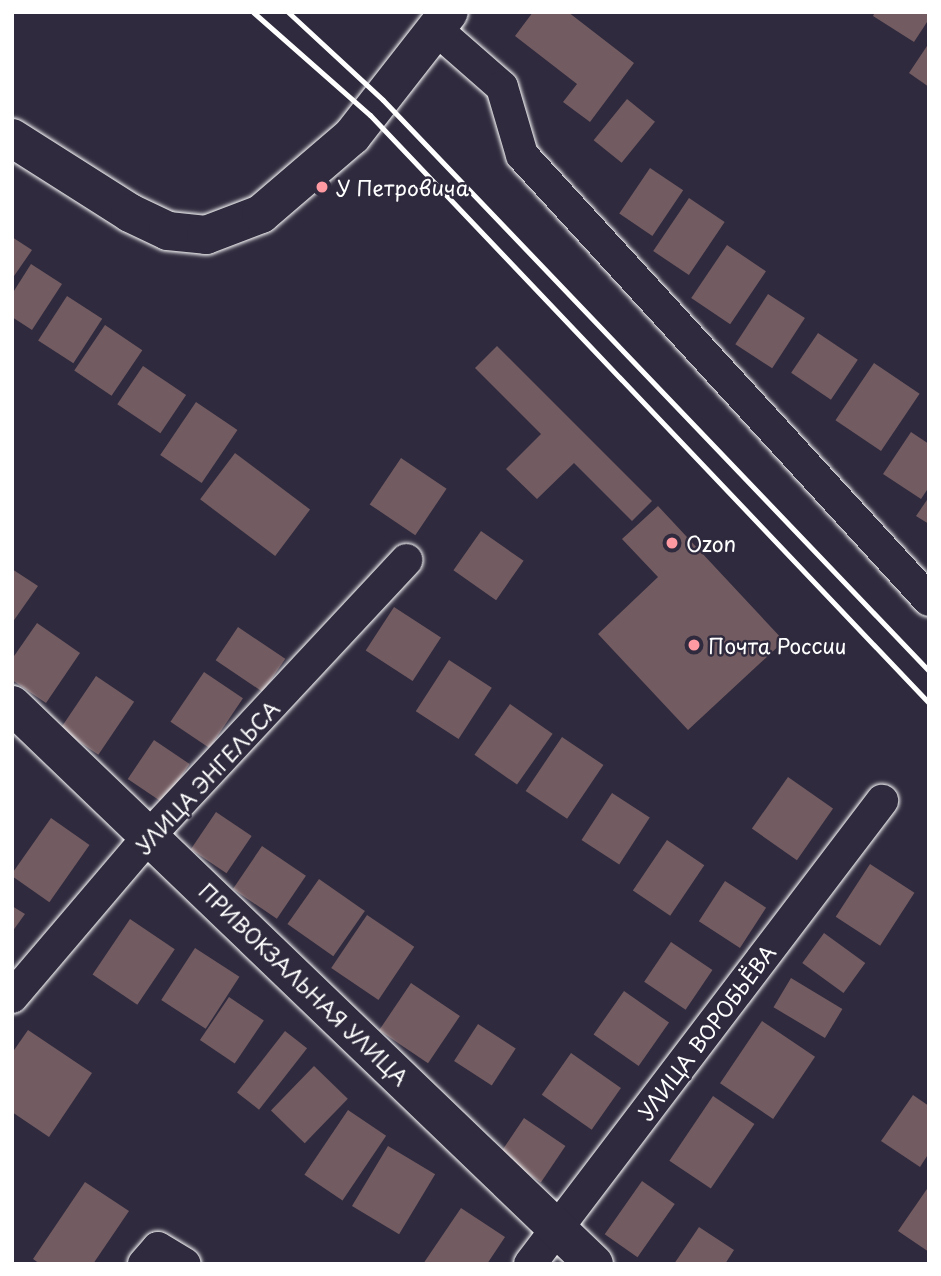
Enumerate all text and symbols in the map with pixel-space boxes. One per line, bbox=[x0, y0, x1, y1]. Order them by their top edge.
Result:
place label: У Петровича bbox=[336, 174, 470, 200]
marker: У Петровича bbox=[314, 179, 330, 195]
place label: Ozon bbox=[686, 530, 736, 556]
marker: Ozon bbox=[664, 535, 680, 551]
place label: Почта России bbox=[708, 632, 847, 658]
marker: Почта России bbox=[686, 637, 702, 653]
street label: УЛИЦА ЭНГЕЛЬСА bbox=[129, 695, 285, 859]
street label: ПРИВОКЗАЛЬНАЯ УЛИЦА bbox=[195, 878, 413, 1090]
street label: УЛИЦА ВОРОБЬЁВА bbox=[632, 939, 780, 1125]

